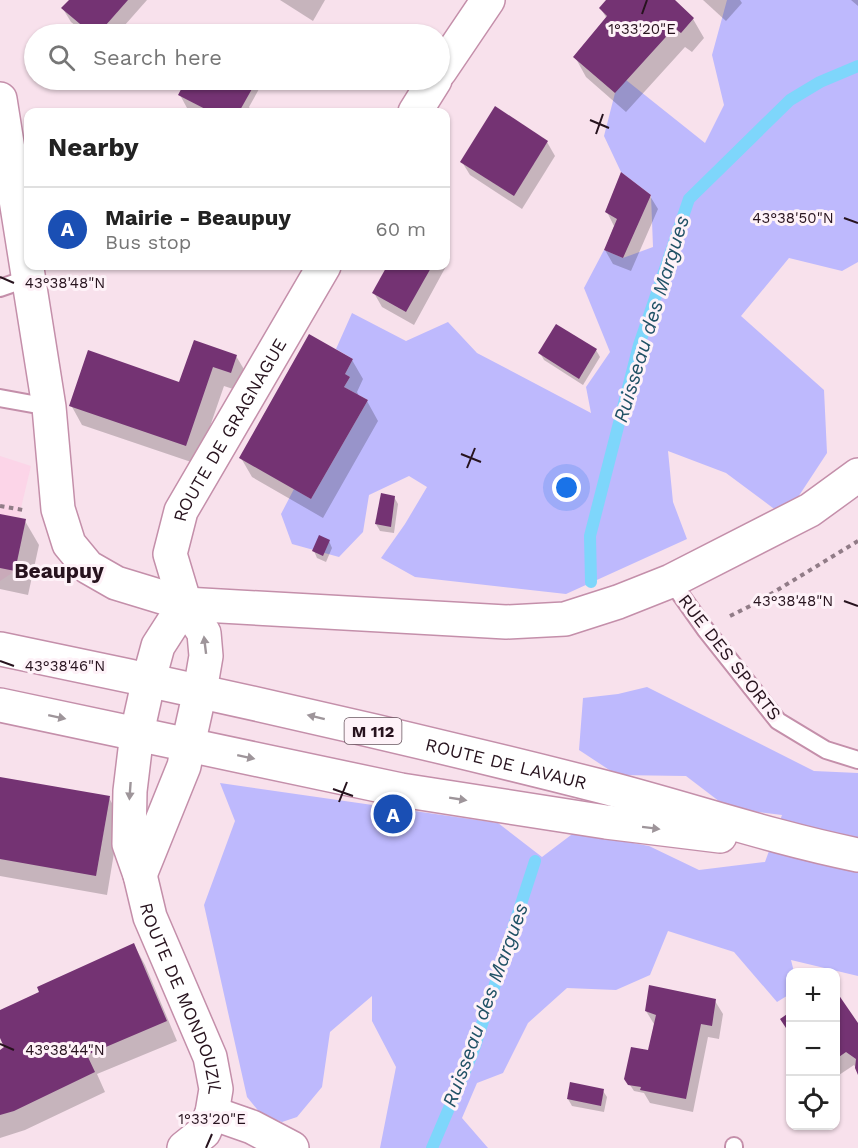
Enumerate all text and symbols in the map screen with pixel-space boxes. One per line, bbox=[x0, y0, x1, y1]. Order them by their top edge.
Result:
text: 1°33'20"E bbox=[608, 20, 676, 38]
search box bbox=[24, 24, 450, 90]
icon: search bbox=[45, 41, 78, 74]
text: Search here bbox=[93, 45, 222, 70]
text: Nearby bbox=[48, 132, 139, 162]
text: Mairie - Beaupuy bbox=[105, 205, 291, 230]
text: 43°38'50"N bbox=[752, 209, 834, 227]
water label: Ruisseau des Margues bbox=[608, 213, 694, 425]
text: A bbox=[61, 217, 74, 241]
text: 60 m bbox=[376, 217, 426, 241]
text: Bus stop bbox=[105, 230, 191, 254]
text: 43°38'48"N bbox=[25, 274, 105, 292]
street label: ROUTE DE GRAGNAGUE bbox=[168, 334, 290, 524]
your location bbox=[552, 473, 581, 502]
district label: Beaupuy bbox=[14, 558, 104, 583]
street label: RUE DES SPORTS bbox=[674, 590, 786, 724]
text: 43°38'48"N bbox=[753, 592, 833, 610]
one-way arrow bbox=[200, 635, 210, 654]
text: 43°38'46"N bbox=[25, 657, 105, 675]
one-way arrow bbox=[306, 712, 325, 722]
one-way arrow bbox=[48, 713, 67, 722]
road number: M 112 bbox=[344, 718, 401, 744]
street label: ROUTE DE LAVAUR bbox=[423, 733, 589, 793]
one-way arrow bbox=[236, 753, 255, 762]
one-way arrow bbox=[125, 782, 135, 801]
pin: A bbox=[374, 792, 412, 836]
one-way arrow bbox=[449, 795, 468, 804]
one-way arrow bbox=[642, 823, 661, 832]
water label: Ruisseau des Margues bbox=[437, 900, 533, 1110]
street label: ROUTE DE MONDOUZIL bbox=[136, 901, 227, 1097]
map controls bbox=[786, 968, 840, 1130]
button: + bbox=[786, 968, 840, 1022]
button: − bbox=[786, 1022, 840, 1076]
text: 43°38'44"N bbox=[25, 1041, 105, 1059]
button: locate bbox=[786, 1076, 840, 1130]
text: 1°33'20"E bbox=[178, 1110, 246, 1128]

